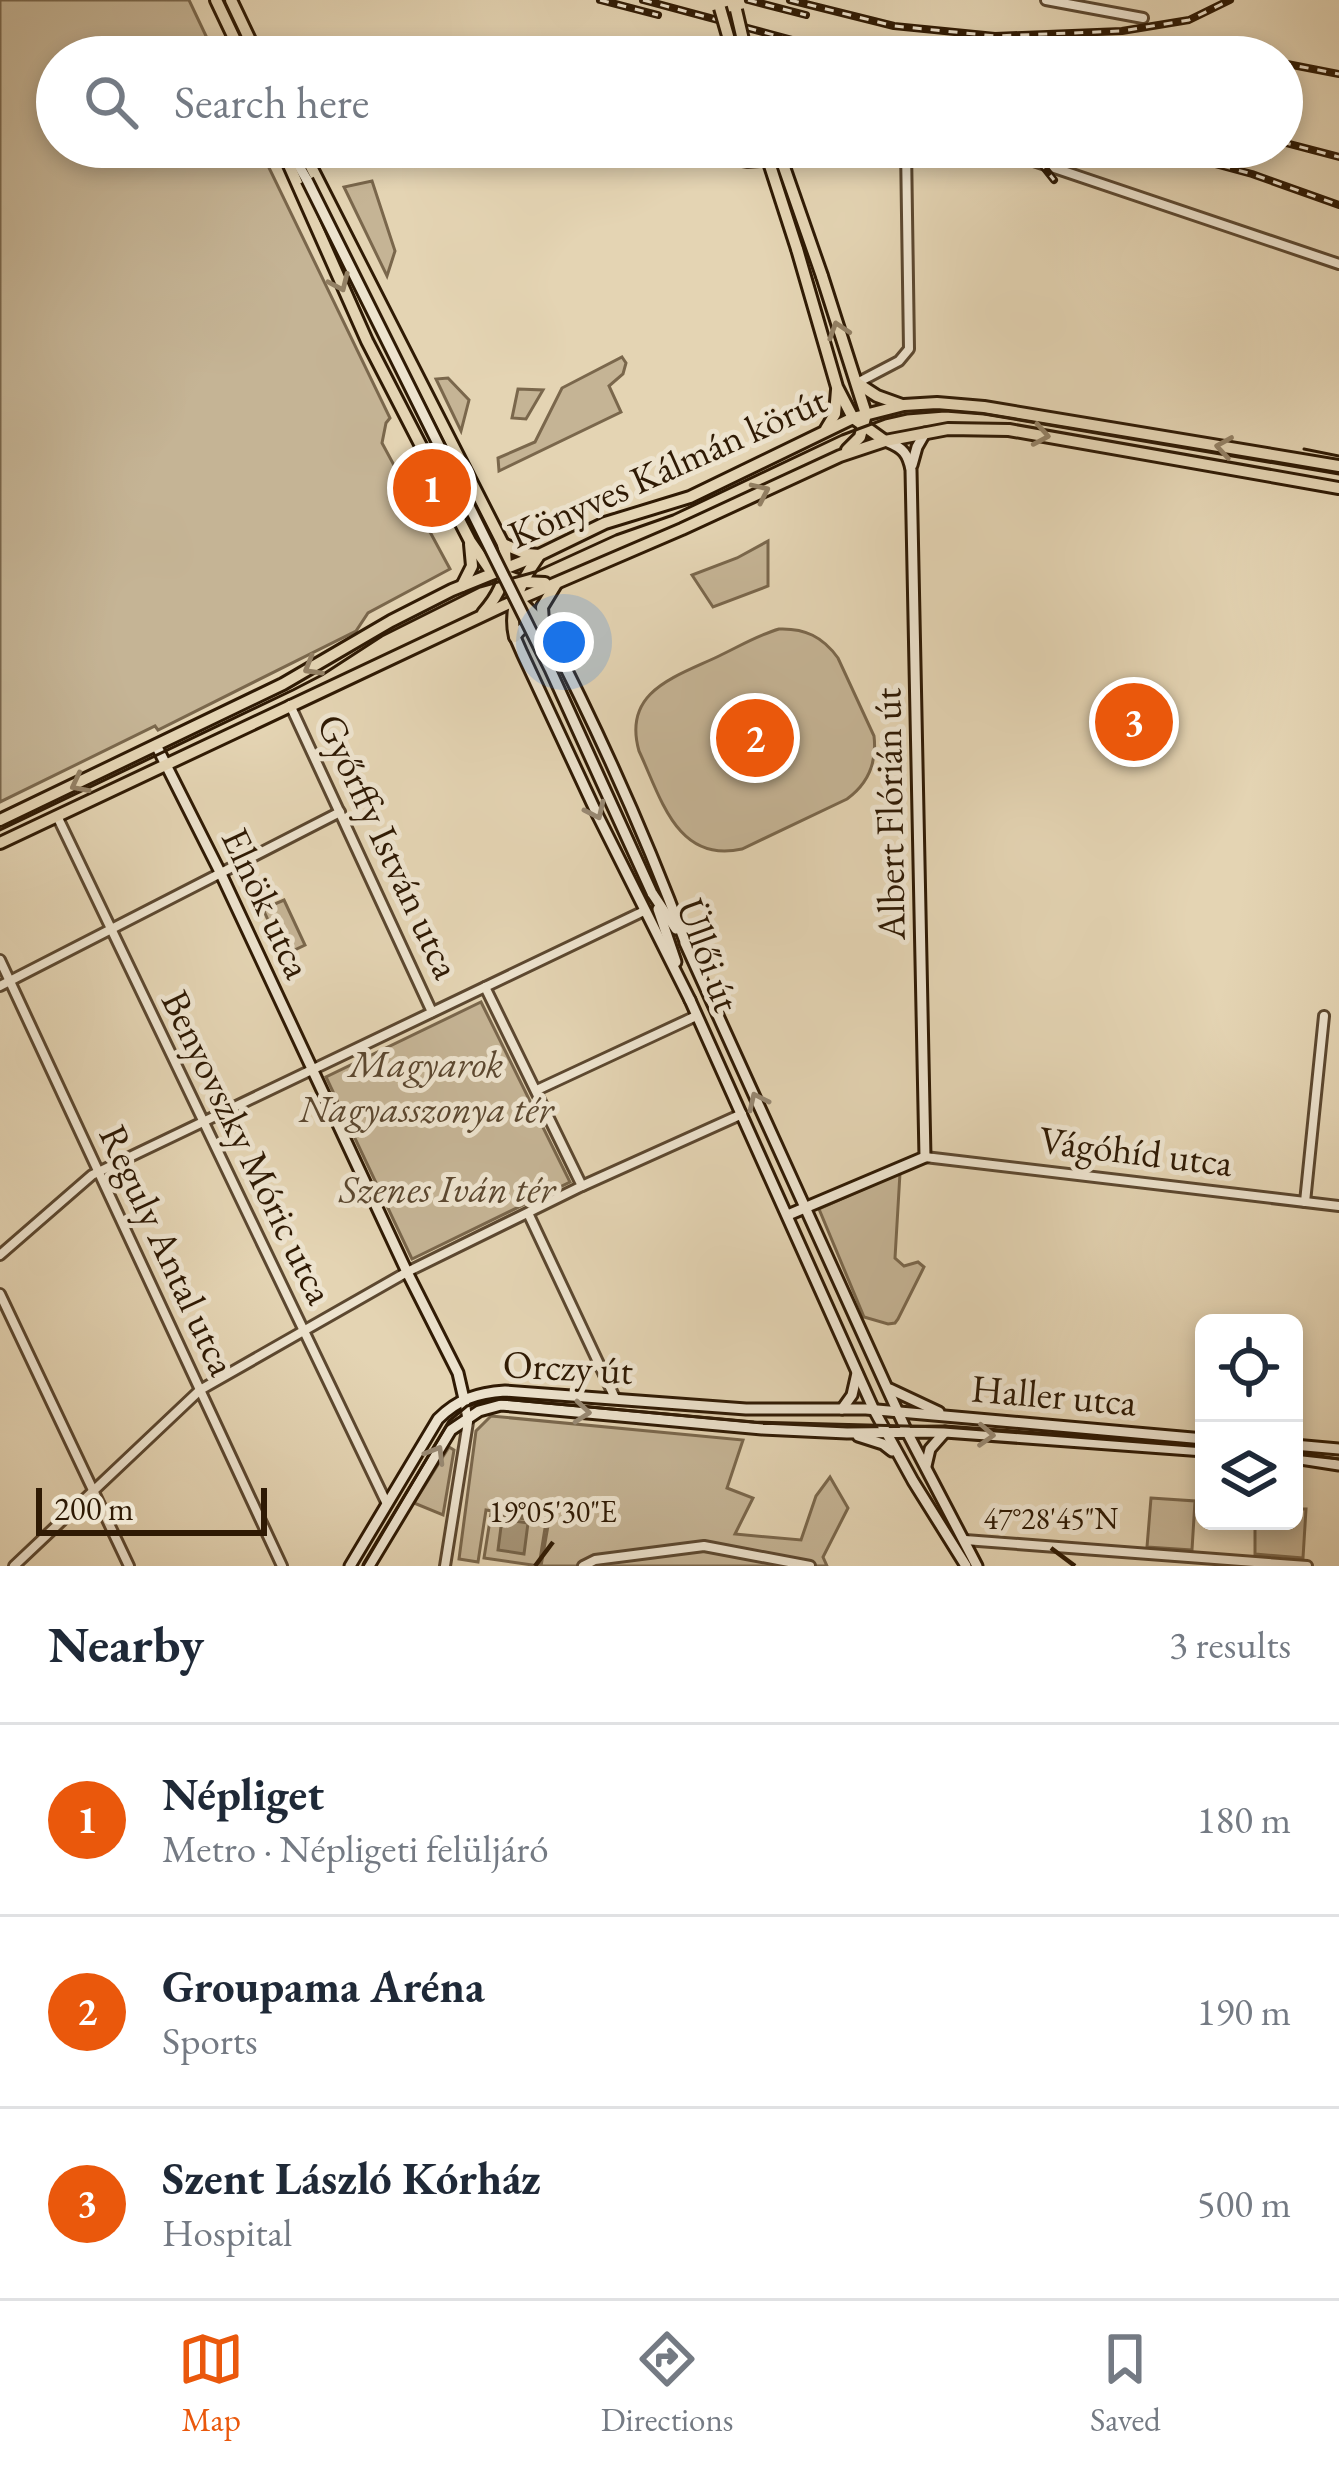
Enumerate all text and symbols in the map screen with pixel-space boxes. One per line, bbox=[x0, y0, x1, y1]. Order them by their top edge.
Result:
search box bbox=[36, 36, 1303, 168]
icon: search bbox=[78, 69, 144, 135]
text: Search here bbox=[174, 73, 369, 131]
one-way arrow bbox=[326, 271, 350, 292]
one-way arrow bbox=[828, 320, 853, 341]
street label: Könyves Kálmán körút bbox=[500, 374, 834, 560]
one-way arrow bbox=[1030, 422, 1050, 447]
one-way arrow bbox=[1214, 435, 1233, 461]
pin: 1 bbox=[393, 443, 471, 533]
one-way arrow bbox=[749, 483, 770, 507]
your location bbox=[534, 612, 594, 672]
one-way arrow bbox=[303, 653, 324, 676]
pin: 3 bbox=[1095, 677, 1173, 767]
street label: Albert Flórián út bbox=[861, 687, 917, 942]
pin: 2 bbox=[716, 693, 794, 783]
street label: Győrffy István utca bbox=[305, 705, 473, 987]
one-way arrow bbox=[69, 769, 91, 792]
one-way arrow bbox=[582, 799, 605, 820]
street label: Elnök utca bbox=[210, 820, 324, 987]
street label: Üllői út bbox=[665, 891, 753, 1019]
street label: Benyovszky Móric utca bbox=[150, 982, 346, 1313]
park label: Magyarok Nagyasszonya tér bbox=[298, 1038, 555, 1134]
one-way arrow bbox=[748, 1092, 772, 1113]
street label: Vágóhíd utca bbox=[1036, 1114, 1236, 1188]
street label: Reguly Antal utca bbox=[88, 1116, 249, 1384]
park label: Szenes Iván tér bbox=[338, 1163, 557, 1214]
map controls bbox=[1195, 1314, 1303, 1530]
button: locate bbox=[1195, 1314, 1303, 1422]
street label: Orczy út bbox=[502, 1338, 634, 1396]
street label: Haller utca bbox=[969, 1362, 1139, 1428]
one-way arrow bbox=[573, 1399, 592, 1424]
one-way arrow bbox=[977, 1421, 996, 1447]
button: layers bbox=[1195, 1422, 1303, 1530]
one-way arrow bbox=[422, 1445, 444, 1467]
scale bar bbox=[36, 1482, 267, 1535]
text: 200 m bbox=[54, 1487, 134, 1530]
text: 19°05'30"E bbox=[489, 1492, 617, 1531]
text: 47°28'45"N bbox=[984, 1499, 1119, 1538]
text: Nearby bbox=[48, 1611, 204, 1677]
text: 3 results bbox=[1169, 1619, 1291, 1670]
text: Népliget bbox=[162, 1765, 324, 1823]
text: 1 bbox=[77, 1794, 97, 1845]
text: 180 m bbox=[1197, 1794, 1291, 1845]
text: Metro · Népligeti felüljáró bbox=[162, 1823, 549, 1874]
text: Groupama Aréna bbox=[162, 1957, 485, 2015]
text: 2 bbox=[77, 1986, 97, 2037]
text: 190 m bbox=[1197, 1986, 1291, 2037]
text: Sports bbox=[162, 2015, 258, 2066]
text: Szent László Kórház bbox=[162, 2149, 541, 2207]
text: 3 bbox=[77, 2178, 97, 2229]
text: 500 m bbox=[1197, 2178, 1291, 2229]
text: Hospital bbox=[162, 2207, 292, 2258]
tab: Map bbox=[178, 2326, 244, 2441]
tab: Directions bbox=[601, 2326, 734, 2441]
tab: Saved bbox=[1090, 2326, 1161, 2441]

